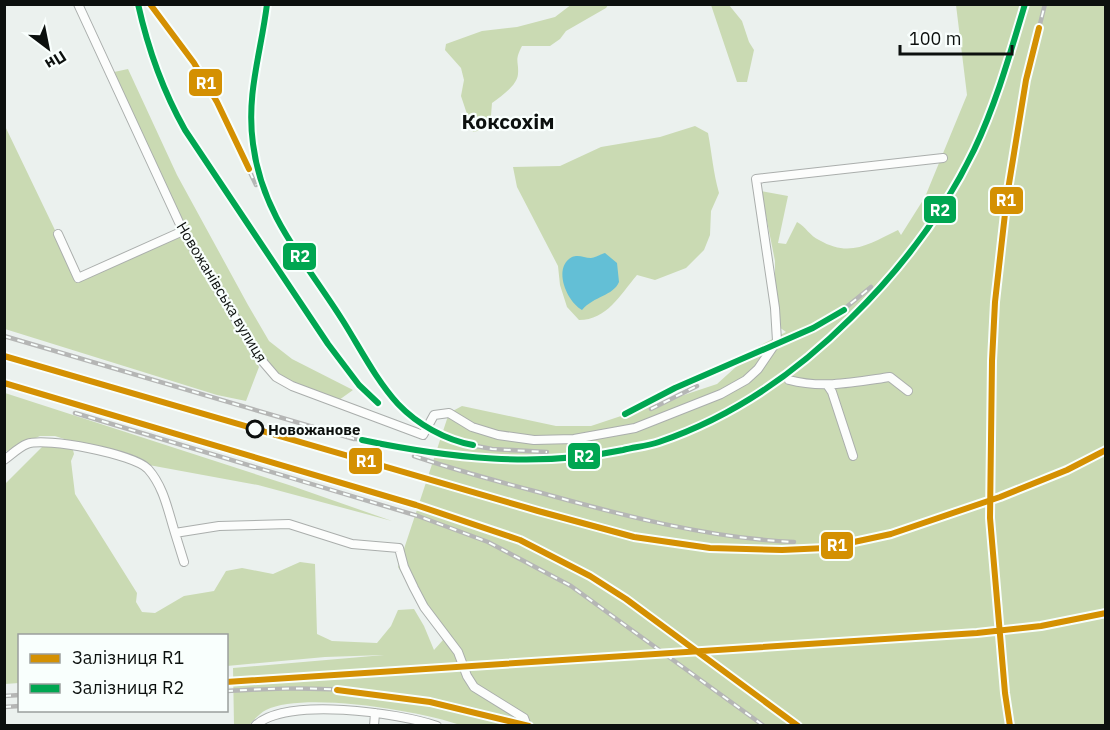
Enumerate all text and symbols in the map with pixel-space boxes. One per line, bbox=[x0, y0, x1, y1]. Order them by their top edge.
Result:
north arrow bbox=[18, 18, 78, 78]
scale bar bbox=[900, 18, 1012, 56]
text: 100 m bbox=[909, 27, 961, 50]
text: Пн bbox=[42, 47, 70, 75]
line badge: R1 bbox=[188, 68, 223, 97]
text: R1 bbox=[196, 73, 217, 93]
district label: Коксохім bbox=[461, 107, 555, 135]
line badge: R1 bbox=[989, 186, 1024, 215]
text: R1 bbox=[996, 190, 1017, 210]
line badge: R2 bbox=[923, 195, 957, 224]
text: R2 bbox=[930, 200, 950, 220]
street label: Новожанівська вулиця bbox=[172, 218, 272, 366]
line badge: R2 bbox=[282, 242, 317, 271]
text: R2 bbox=[290, 246, 310, 266]
marker: Новожанове bbox=[246, 420, 264, 438]
place label: Новожанове bbox=[268, 420, 360, 439]
line badge: R2 bbox=[567, 442, 601, 470]
text: R2 bbox=[574, 446, 594, 466]
line badge: R1 bbox=[348, 447, 383, 475]
text: R1 bbox=[356, 451, 377, 471]
line badge: R1 bbox=[820, 531, 854, 560]
text: R1 bbox=[827, 535, 848, 555]
legend bbox=[18, 634, 228, 712]
text: Залізниця R1 bbox=[72, 646, 184, 669]
text: Залізниця R2 bbox=[72, 676, 184, 699]

